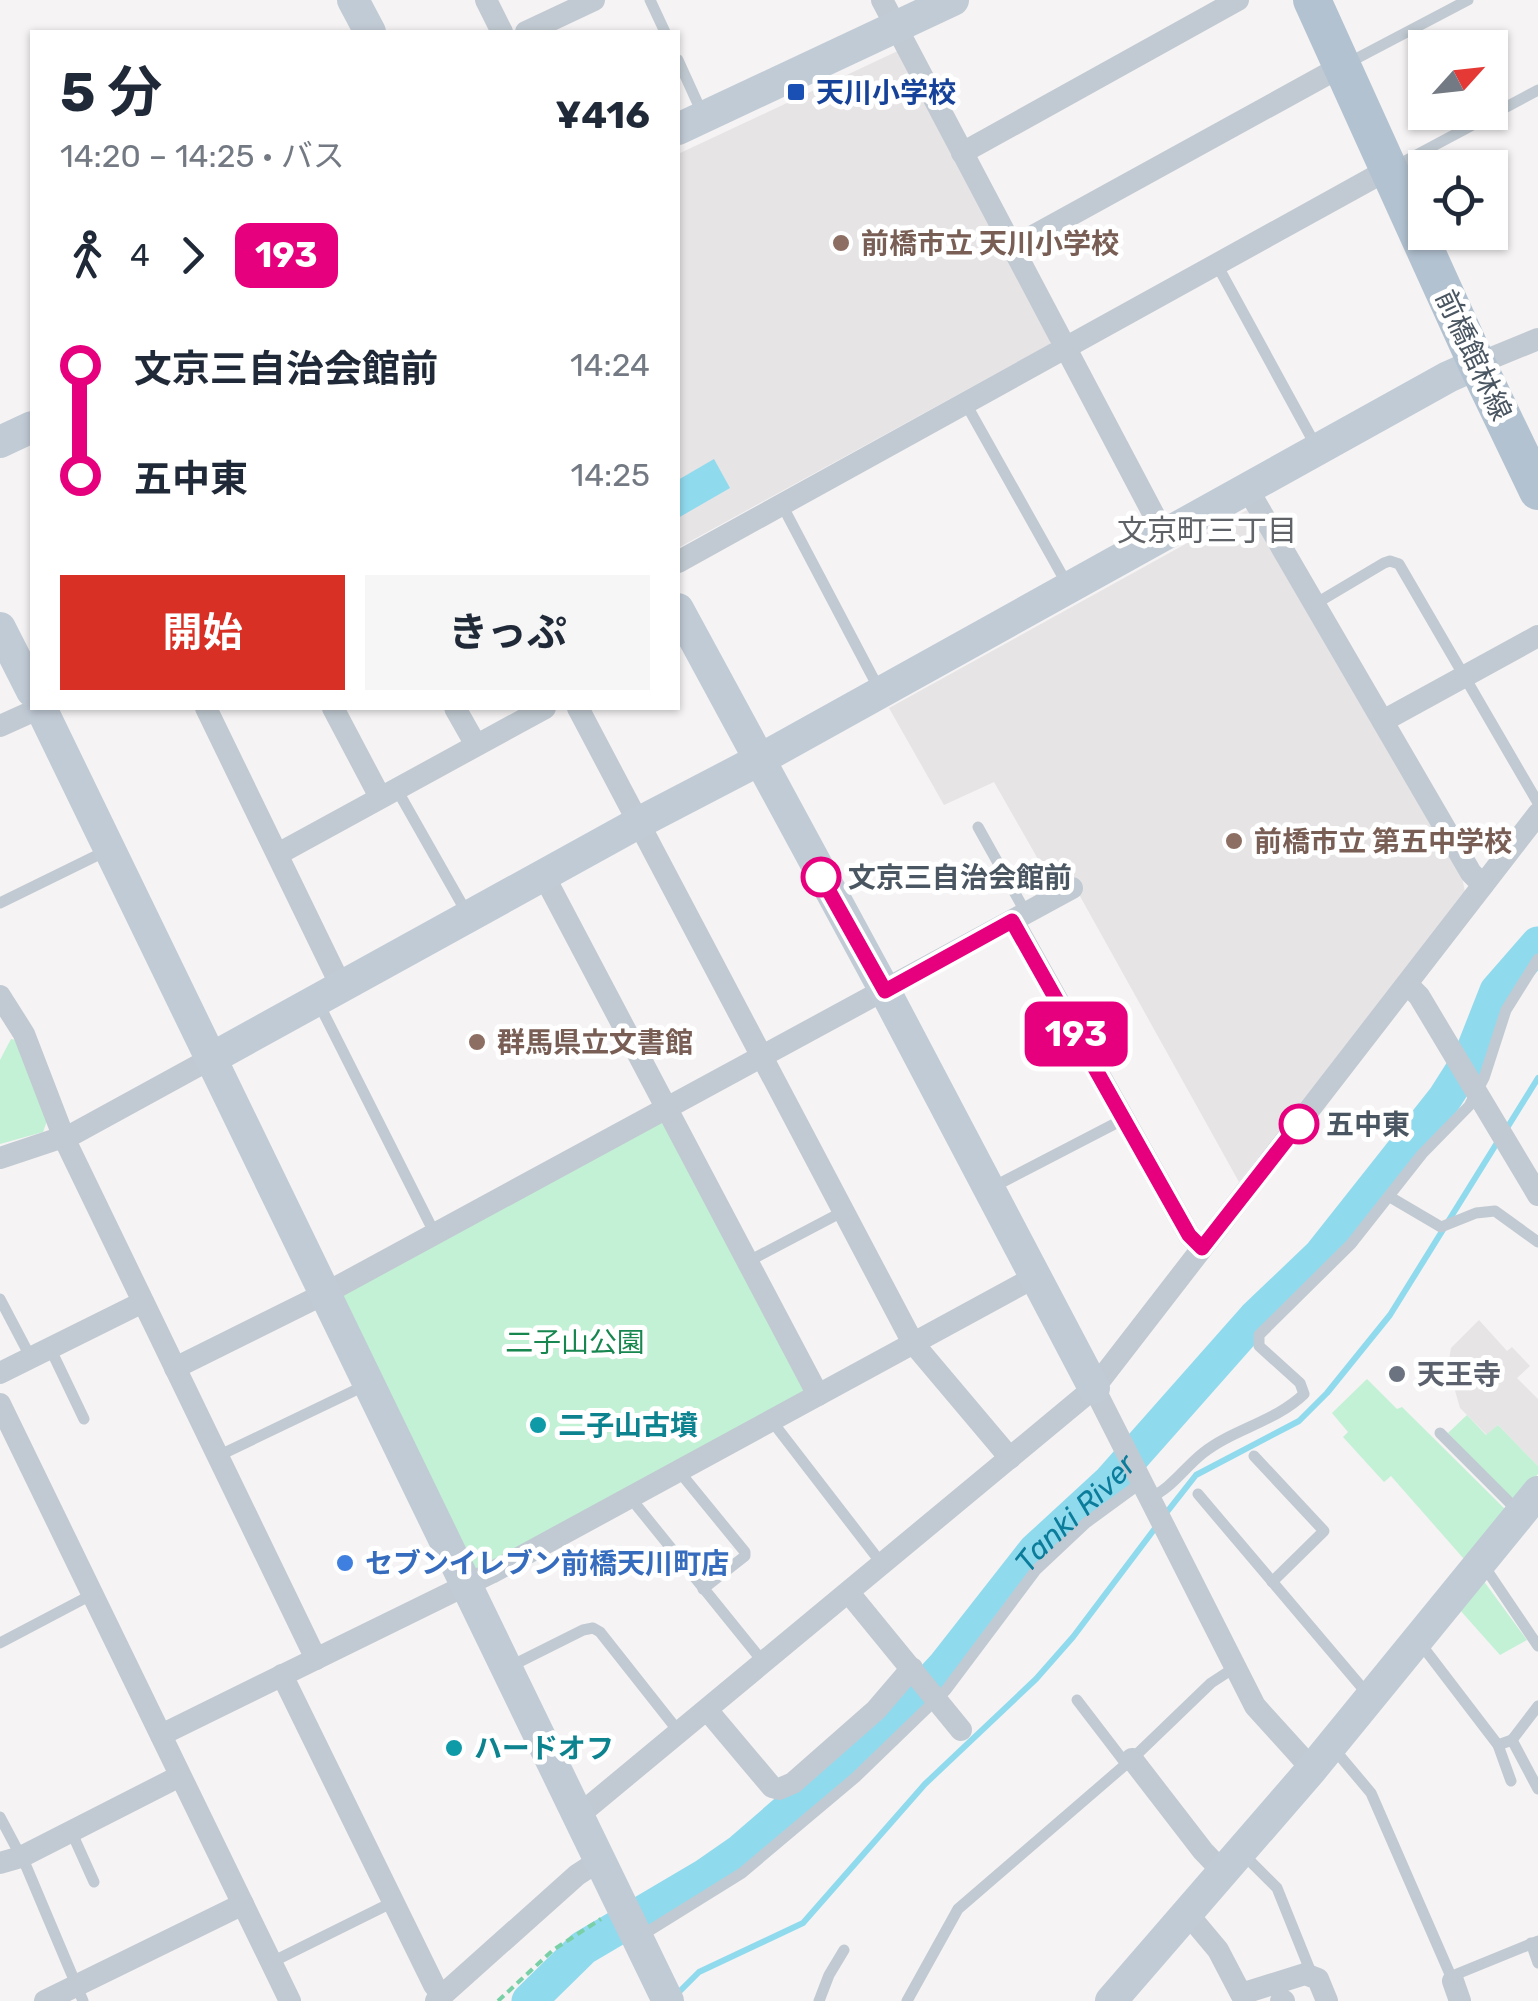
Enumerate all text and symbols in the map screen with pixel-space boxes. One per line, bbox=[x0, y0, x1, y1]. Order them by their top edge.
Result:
north arrow bbox=[1408, 30, 1508, 130]
map controls bbox=[1408, 30, 1508, 250]
text: 5 分 bbox=[60, 60, 162, 125]
place label: 天川小学校 bbox=[816, 76, 956, 109]
marker: 天川小学校 bbox=[785, 81, 807, 103]
text: ¥416 bbox=[555, 92, 650, 138]
text: 14:20 – 14:25 · バス bbox=[60, 137, 345, 175]
button: locate bbox=[1408, 150, 1508, 250]
place label: 前橋市立 天川小学校 bbox=[861, 227, 1119, 260]
icon: walk bbox=[60, 228, 115, 283]
icon: forward bbox=[165, 228, 220, 283]
marker: 前橋市立 天川小学校 bbox=[830, 232, 852, 254]
text: 193 bbox=[255, 234, 318, 276]
text: 4 bbox=[130, 236, 150, 274]
street label: 前橋館林線 bbox=[1429, 285, 1518, 426]
text: 文京三自治会館前 bbox=[134, 346, 438, 392]
text: 14:24 bbox=[570, 346, 650, 384]
text: 五中東 bbox=[134, 456, 248, 502]
text: 14:25 bbox=[570, 456, 650, 494]
district label: 文京町三丁目 bbox=[1117, 513, 1297, 549]
button: 開始 bbox=[60, 575, 345, 690]
button: きっぷ bbox=[365, 575, 650, 690]
place label: 前橋市立 第五中学校 bbox=[1254, 825, 1512, 858]
marker: 前橋市立 第五中学校 bbox=[1223, 830, 1245, 852]
marker: 文京三自治会館前 bbox=[802, 858, 840, 896]
place label: 文京三自治会館前 bbox=[848, 861, 1072, 894]
line badge: 193 bbox=[1018, 1002, 1134, 1066]
text: 193 bbox=[1045, 1013, 1107, 1055]
place label: 群馬県立文書館 bbox=[497, 1026, 693, 1059]
marker: 群馬県立文書館 bbox=[466, 1031, 488, 1053]
marker: 五中東 bbox=[1280, 1105, 1318, 1143]
place label: 五中東 bbox=[1326, 1108, 1410, 1141]
park label: 二子山公園 bbox=[505, 1326, 645, 1359]
place label: 天王寺 bbox=[1417, 1358, 1501, 1391]
marker: 天王寺 bbox=[1386, 1363, 1408, 1385]
place label: 二子山古墳 bbox=[558, 1409, 698, 1442]
marker: 二子山古墳 bbox=[527, 1414, 549, 1436]
water label: Tanki River bbox=[1007, 1446, 1145, 1579]
place label: セブンイレブン前橋天川町店 bbox=[365, 1547, 729, 1580]
marker: セブンイレブン前橋天川町店 bbox=[334, 1552, 356, 1574]
place label: ハードオフ bbox=[474, 1732, 614, 1765]
marker: ハードオフ bbox=[443, 1737, 465, 1759]

